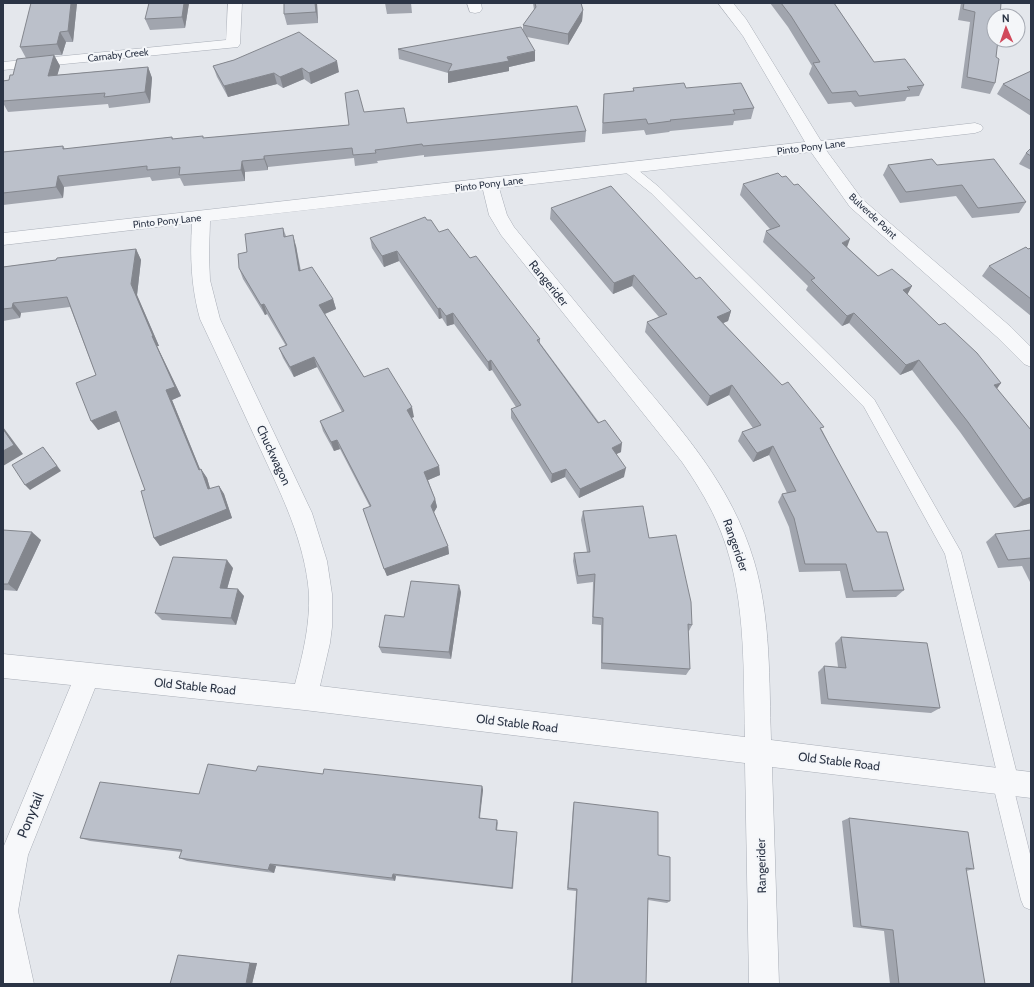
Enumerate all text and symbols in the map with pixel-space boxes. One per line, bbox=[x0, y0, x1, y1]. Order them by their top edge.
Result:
north arrow bbox=[986, 8, 1026, 48]
text: N bbox=[1002, 11, 1010, 25]
street label: Carnaby Creek bbox=[87, 45, 150, 65]
street label: Pinto Pony Lane bbox=[776, 136, 846, 158]
street label: Pinto Pony Lane bbox=[454, 173, 524, 195]
street label: Bulverde Point bbox=[846, 190, 900, 242]
street label: Pinto Pony Lane bbox=[132, 211, 202, 231]
street label: Rangerider bbox=[526, 257, 572, 309]
street label: Chuckwagon bbox=[254, 423, 295, 488]
street label: Rangerider bbox=[720, 517, 752, 573]
street label: Old Stable Road bbox=[153, 674, 237, 698]
street label: Old Stable Road bbox=[475, 711, 559, 735]
street label: Old Stable Road bbox=[797, 749, 881, 773]
street label: Ponytail bbox=[13, 789, 48, 841]
street label: Rangerider bbox=[753, 838, 769, 893]

